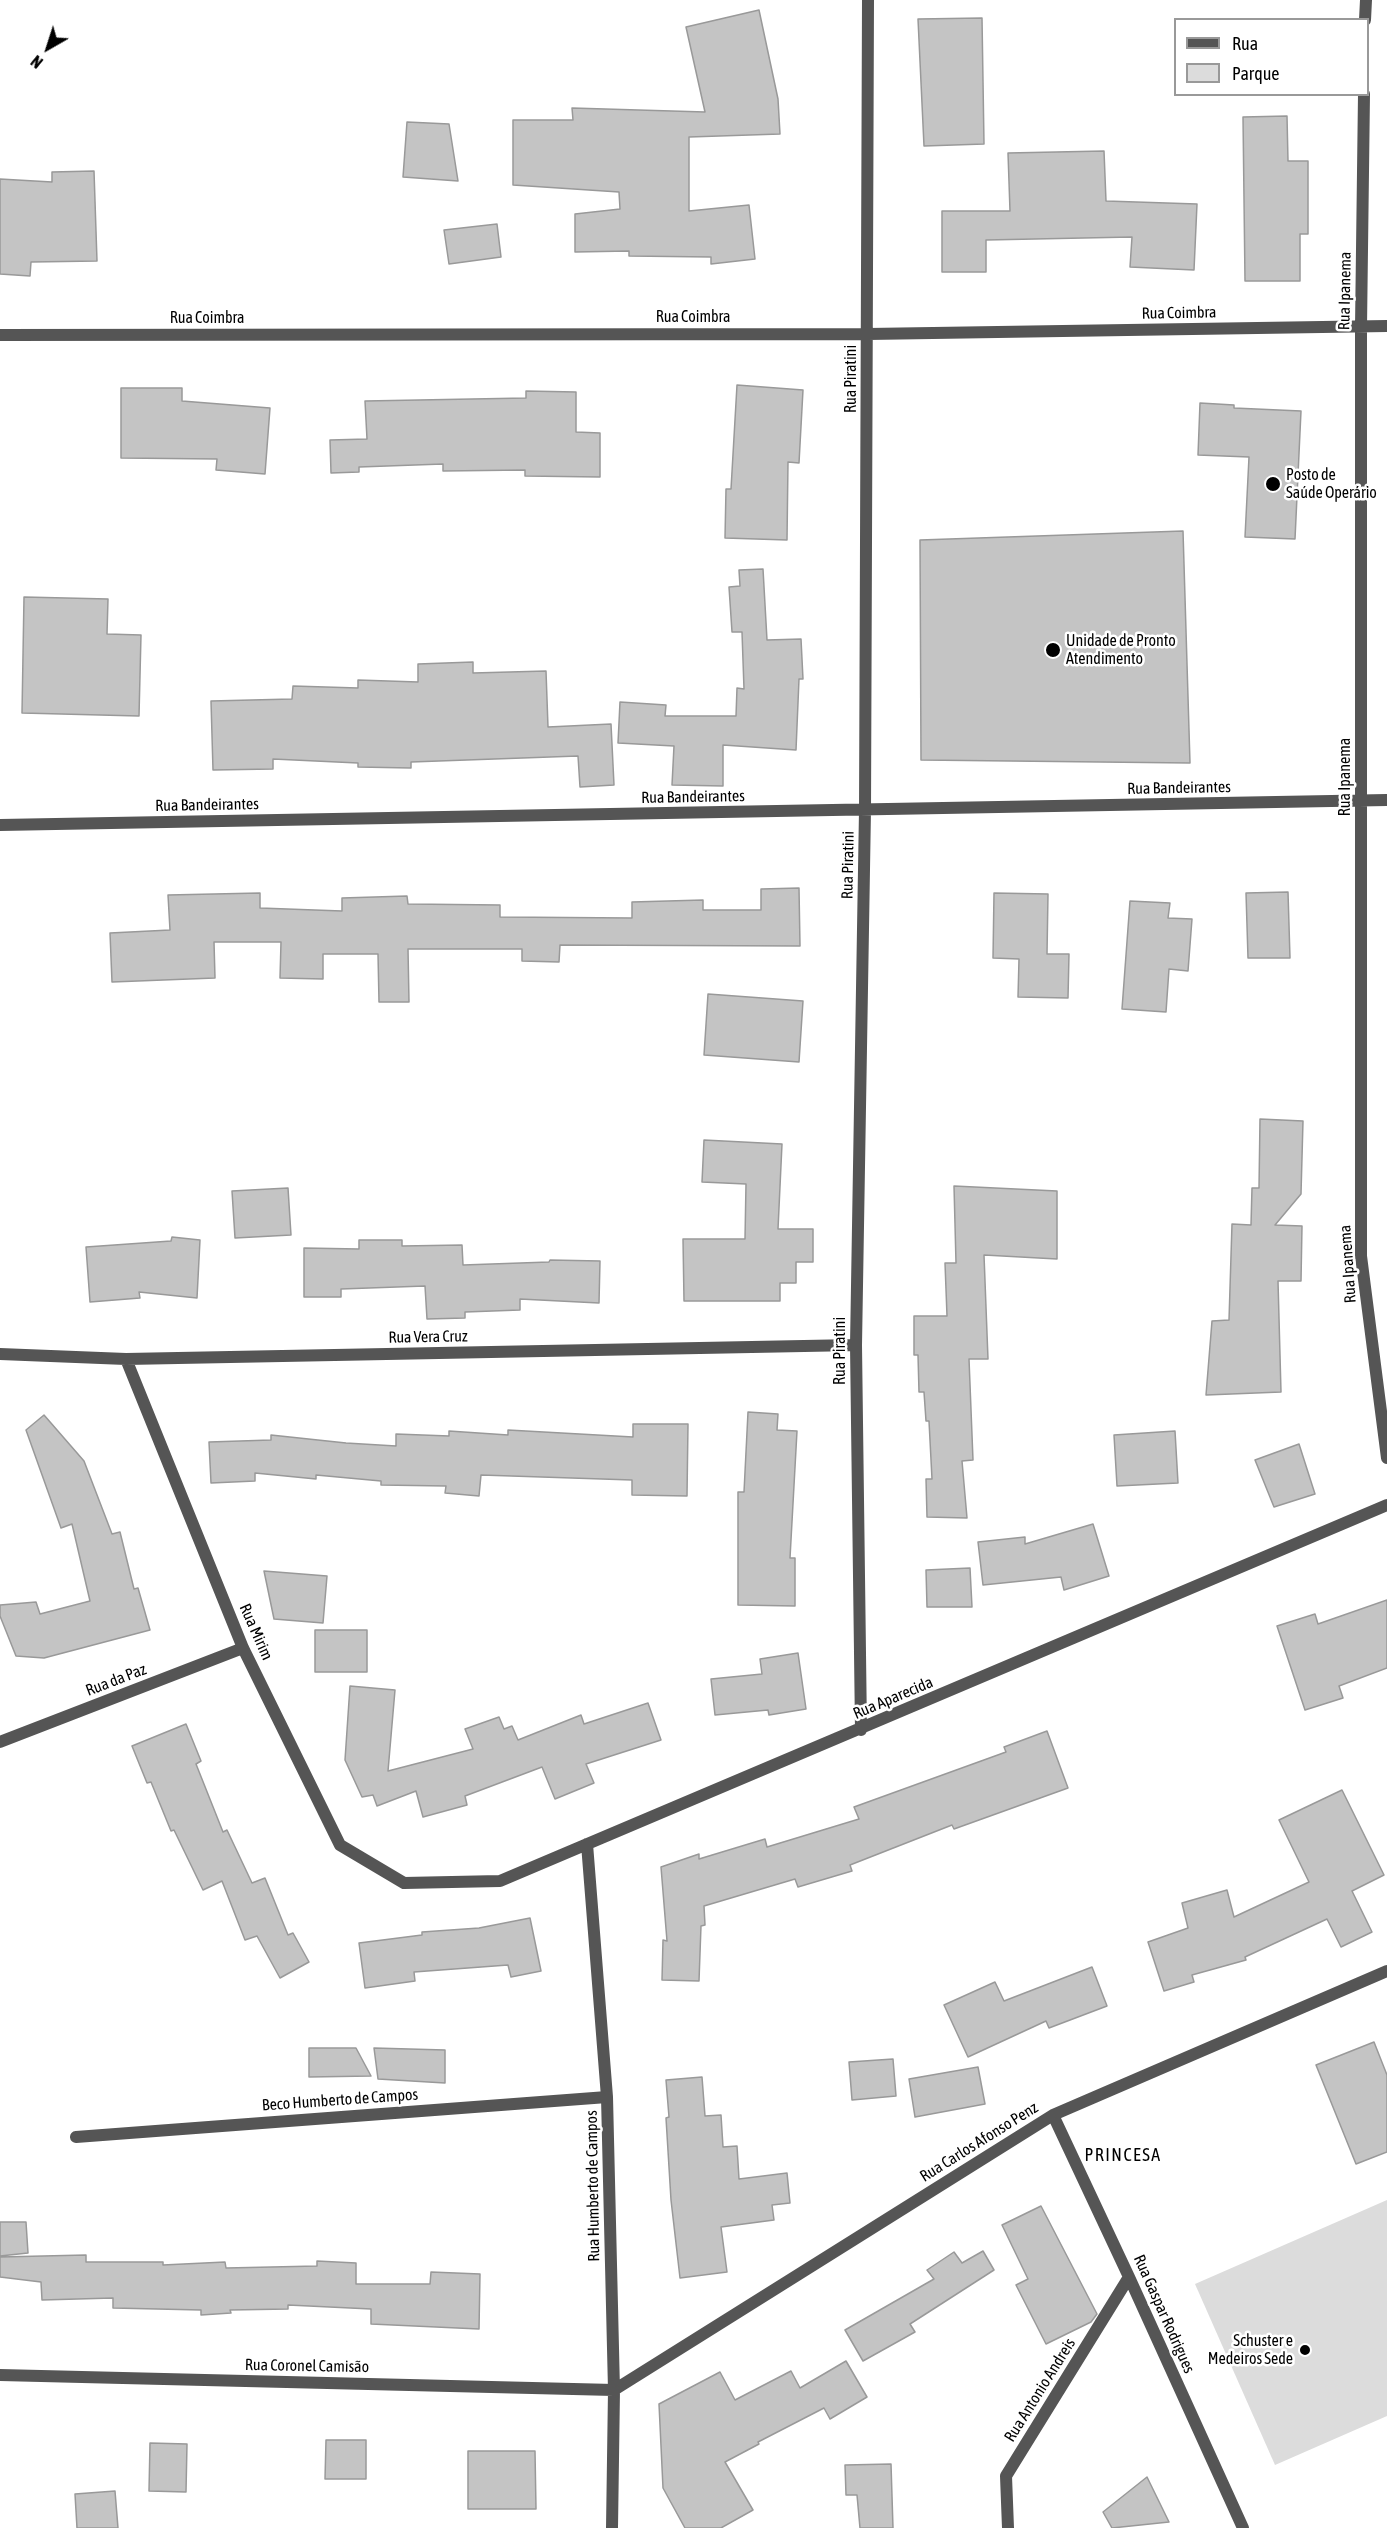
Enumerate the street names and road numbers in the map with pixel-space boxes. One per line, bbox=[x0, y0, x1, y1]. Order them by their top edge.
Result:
street label: Rua Ipanema bbox=[1335, 252, 1355, 330]
street label: Rua Coimbra bbox=[1141, 303, 1217, 323]
street label: Rua Coimbra bbox=[656, 307, 730, 327]
street label: Rua Coimbra bbox=[170, 308, 244, 328]
street label: Rua Piratini bbox=[841, 345, 861, 413]
street label: Rua Ipanema bbox=[1335, 738, 1355, 816]
street label: Rua Bandeirantes bbox=[1127, 777, 1231, 799]
street label: Rua Bandeirantes bbox=[641, 786, 745, 808]
street label: Rua Bandeirantes bbox=[155, 794, 259, 816]
street label: Rua Piratini bbox=[838, 831, 858, 899]
street label: Rua Ipanema bbox=[1336, 1224, 1360, 1304]
street label: Rua Piratini bbox=[830, 1317, 850, 1385]
street label: Rua Vera Cruz bbox=[388, 1327, 468, 1347]
street label: Rua Mirim bbox=[235, 1601, 277, 1663]
street label: Rua da Paz bbox=[83, 1660, 149, 1700]
street label: Rua Aparecida bbox=[850, 1673, 936, 1723]
street label: Beco Humberto de Campos bbox=[261, 2085, 419, 2115]
street label: Rua Carlos Afonso Penz bbox=[916, 2098, 1042, 2186]
street label: Rua Humberto de Campos bbox=[582, 2110, 604, 2262]
street label: Rua Gaspar Rodrigues bbox=[1129, 2252, 1199, 2376]
street label: Rua Antonio Andreis bbox=[1000, 2335, 1080, 2445]
street label: Rua Coronel Camisão bbox=[245, 2355, 369, 2377]

